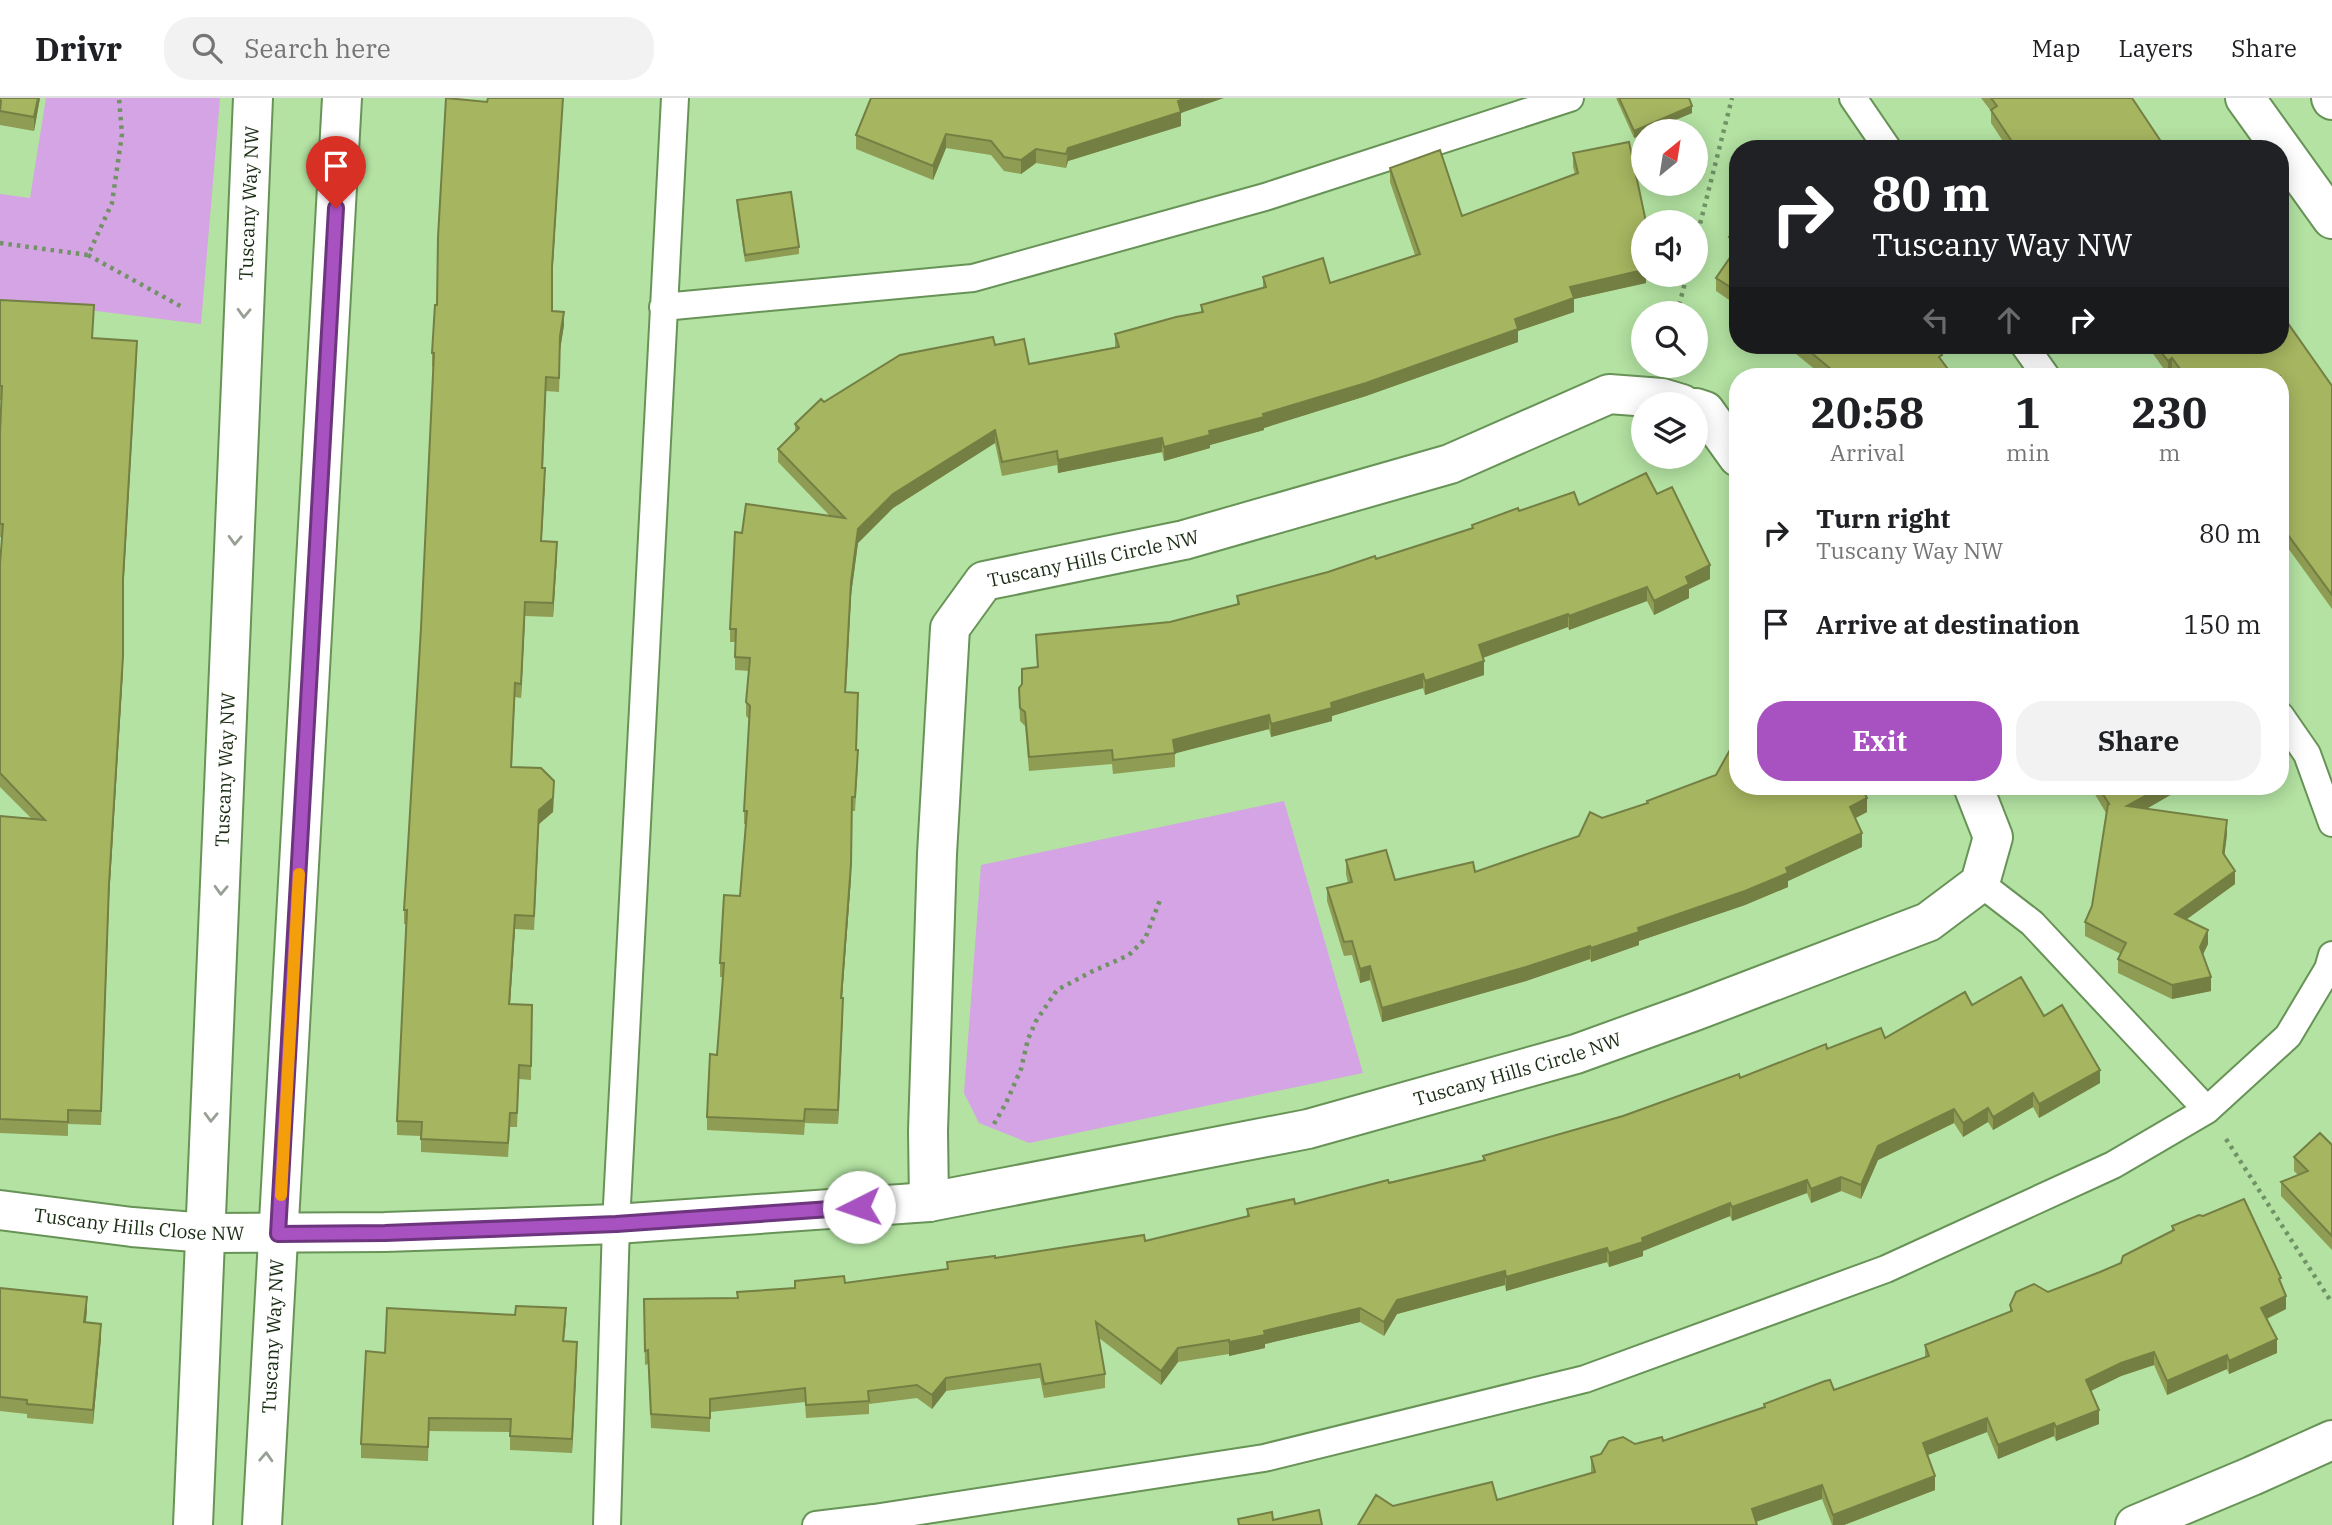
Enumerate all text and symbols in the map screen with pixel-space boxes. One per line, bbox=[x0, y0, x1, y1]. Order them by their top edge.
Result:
search box bbox=[164, 17, 654, 80]
text: Drivr bbox=[35, 27, 122, 70]
icon: search bbox=[188, 29, 226, 67]
text: Search here bbox=[244, 31, 391, 65]
text: Map bbox=[2032, 32, 2080, 64]
text: Layers bbox=[2118, 32, 2193, 64]
text: Share bbox=[2231, 32, 2297, 64]
north arrow bbox=[1631, 119, 1708, 196]
map controls bbox=[1631, 119, 1708, 469]
street label: Tuscany Way NW bbox=[233, 125, 264, 281]
pin bbox=[306, 136, 366, 208]
icon: arrive bbox=[317, 147, 355, 185]
text: 80 m bbox=[1872, 161, 1990, 224]
icon: right bbox=[1757, 168, 1848, 259]
button: sound bbox=[1631, 210, 1708, 287]
text: Tuscany Way NW bbox=[1872, 223, 2133, 265]
button: search bbox=[1631, 301, 1708, 378]
icon: left bbox=[1917, 301, 1955, 339]
icon: ahead bbox=[1990, 301, 2028, 339]
icon: right bbox=[2063, 301, 2101, 339]
one-way arrow bbox=[237, 308, 252, 319]
text: 20:58 bbox=[1811, 385, 1924, 440]
text: 1 bbox=[2015, 385, 2041, 440]
text: 230 bbox=[2132, 385, 2207, 440]
button: layers bbox=[1631, 392, 1708, 469]
text: Arrival bbox=[1830, 437, 1905, 467]
text: min bbox=[2006, 437, 2050, 467]
text: m bbox=[2158, 437, 2180, 467]
text: Turn right bbox=[1816, 501, 1950, 535]
icon: right bbox=[1757, 514, 1795, 552]
text: 80 m bbox=[2199, 516, 2261, 550]
street label: Tuscany Hills Circle NW bbox=[985, 524, 1202, 592]
one-way arrow bbox=[227, 535, 242, 546]
text: Tuscany Way NW bbox=[1816, 535, 2003, 565]
icon: arrive bbox=[1757, 605, 1795, 643]
text: Arrive at destination bbox=[1816, 607, 2080, 641]
text: 150 m bbox=[2183, 607, 2261, 641]
street label: Tuscany Way NW bbox=[210, 692, 240, 848]
button: Exit bbox=[1757, 701, 2002, 781]
button: Share bbox=[2016, 701, 2261, 781]
one-way arrow bbox=[213, 885, 228, 896]
street label: Tuscany Hills Circle NW bbox=[1411, 1027, 1625, 1111]
one-way arrow bbox=[204, 1112, 219, 1123]
position arrow bbox=[822, 1170, 896, 1244]
street label: Tuscany Hills Close NW bbox=[32, 1202, 245, 1245]
street label: Tuscany Way NW bbox=[256, 1258, 289, 1414]
one-way arrow bbox=[258, 1451, 273, 1462]

